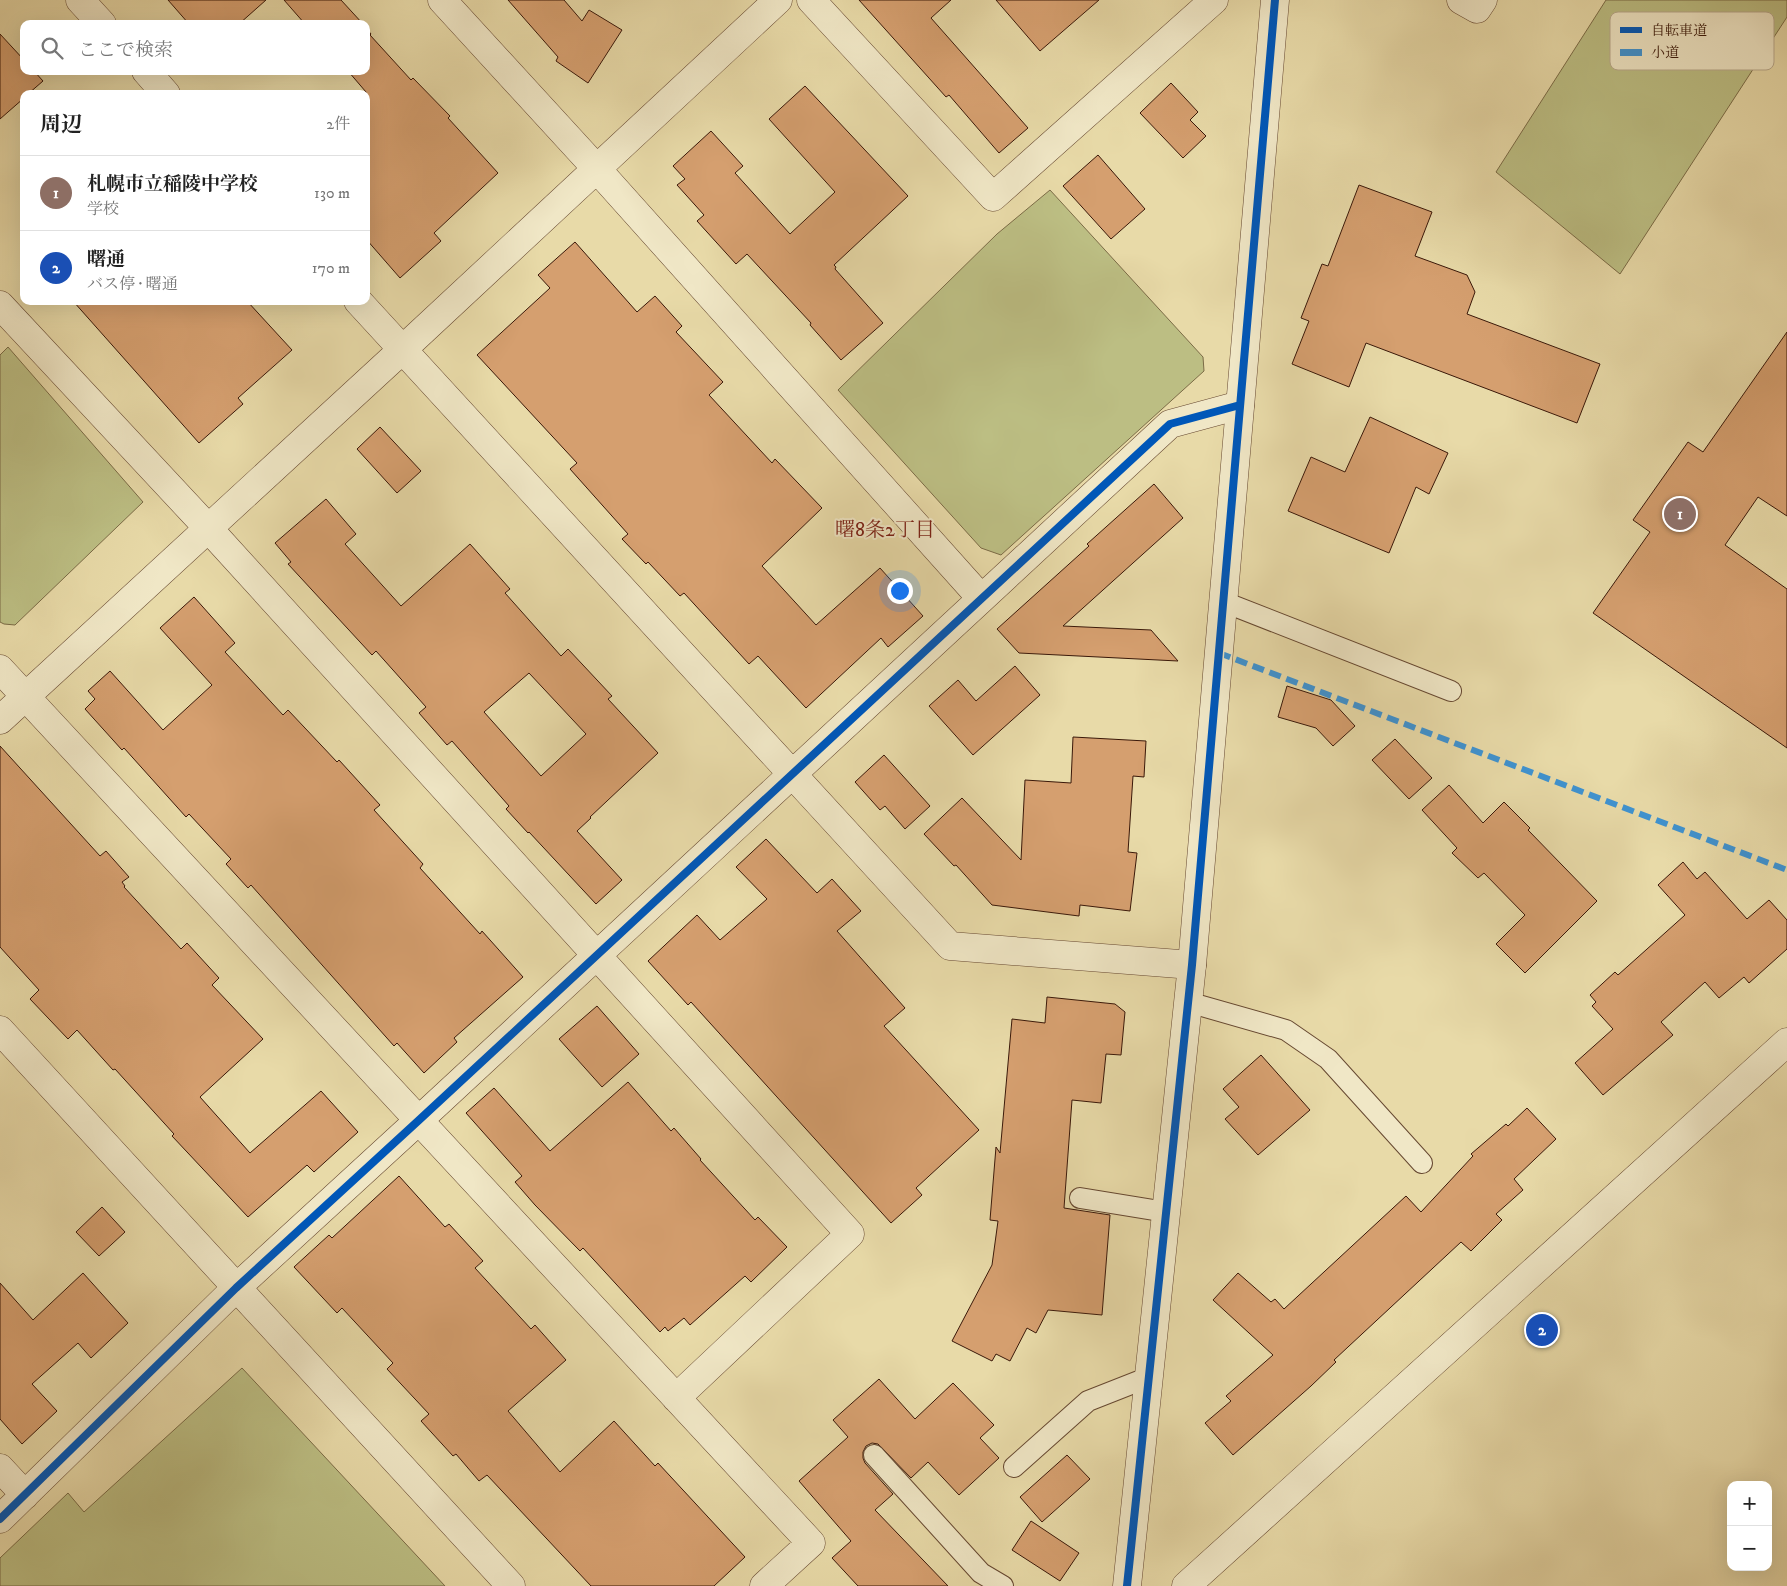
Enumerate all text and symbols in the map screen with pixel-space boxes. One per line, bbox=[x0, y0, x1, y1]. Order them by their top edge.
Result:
legend bbox=[1610, 12, 1774, 70]
search box bbox=[20, 20, 370, 75]
text: 自転車道 bbox=[1651, 22, 1707, 40]
icon: search bbox=[38, 34, 66, 62]
text: ここで検索 bbox=[78, 39, 173, 62]
text: 小道 bbox=[1651, 44, 1679, 62]
text: 周辺 bbox=[40, 112, 82, 138]
text: 2件 bbox=[326, 114, 350, 134]
text: 札幌市立稲陵中学校 bbox=[87, 173, 258, 196]
text: 1 bbox=[53, 183, 59, 203]
text: 130 m bbox=[314, 183, 350, 203]
text: 学校 bbox=[87, 199, 119, 219]
text: 曙通 bbox=[87, 248, 125, 271]
text: 2 bbox=[52, 258, 60, 278]
text: 170 m bbox=[312, 258, 350, 278]
text: バス停 · 曙通 bbox=[87, 274, 178, 294]
pin: 1 bbox=[1664, 495, 1696, 533]
district label: 曙8条2丁目 bbox=[835, 518, 935, 543]
your location bbox=[887, 578, 913, 604]
pin: 2 bbox=[1526, 1311, 1558, 1349]
map controls bbox=[1727, 1481, 1772, 1571]
button: + bbox=[1727, 1481, 1772, 1526]
button: − bbox=[1727, 1526, 1772, 1571]

